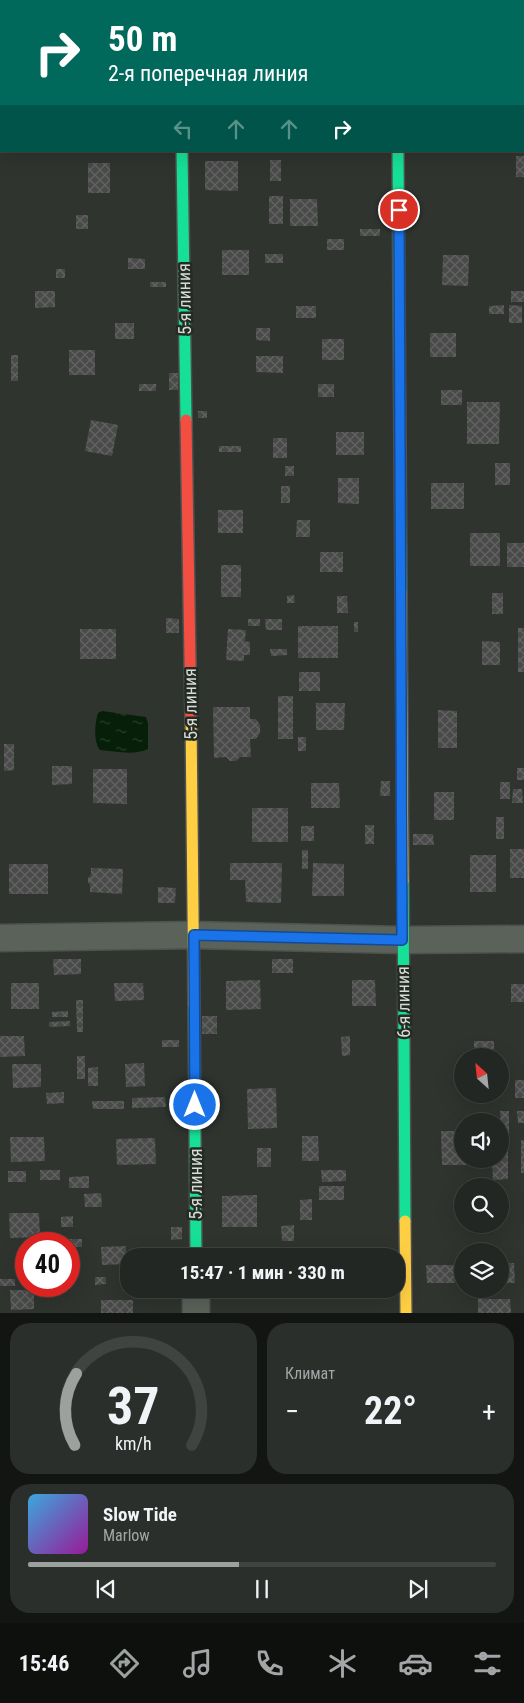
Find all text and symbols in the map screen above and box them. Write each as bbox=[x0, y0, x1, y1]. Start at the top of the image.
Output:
text: 50 m bbox=[108, 19, 177, 60]
icon: right bbox=[25, 20, 90, 85]
text: 2-я поперечная линия bbox=[108, 61, 308, 86]
icon: left bbox=[169, 115, 197, 143]
icon: ahead bbox=[222, 115, 250, 143]
icon: ahead bbox=[275, 115, 303, 143]
icon: right bbox=[328, 115, 356, 143]
pin bbox=[378, 189, 420, 231]
icon: arrive bbox=[385, 196, 413, 224]
street label: 5-я линия bbox=[173, 263, 195, 335]
street label: 5-я линия bbox=[179, 668, 201, 740]
street label: 6-я линия bbox=[392, 966, 414, 1038]
north arrow bbox=[454, 1048, 509, 1102]
map controls bbox=[454, 1048, 509, 1298]
position arrow bbox=[168, 1078, 220, 1130]
button: sound bbox=[454, 1113, 509, 1168]
street label: 5-я линия bbox=[185, 1148, 206, 1220]
button: search bbox=[454, 1178, 509, 1233]
speed limit sign: 40 bbox=[15, 1232, 80, 1297]
button: layers bbox=[454, 1243, 509, 1298]
text: 15:47 · 1 мин · 330 m bbox=[180, 1261, 345, 1284]
text: Климат bbox=[285, 1364, 335, 1383]
text: 37 bbox=[107, 1376, 160, 1437]
text: 22° bbox=[364, 1389, 417, 1433]
text: − bbox=[285, 1395, 299, 1428]
text: + bbox=[482, 1395, 496, 1428]
text: km/h bbox=[115, 1433, 152, 1454]
text: Slow Tide bbox=[103, 1503, 177, 1526]
text: Marlow bbox=[103, 1526, 150, 1545]
icon: previous bbox=[92, 1575, 120, 1603]
icon: pause bbox=[248, 1575, 276, 1603]
icon: next bbox=[404, 1575, 432, 1603]
icon: directions bbox=[107, 1646, 142, 1681]
icon: music bbox=[180, 1646, 215, 1681]
icon: phone bbox=[252, 1646, 287, 1681]
icon: climate bbox=[325, 1646, 360, 1681]
icon: car bbox=[398, 1646, 433, 1681]
icon: filters bbox=[470, 1646, 505, 1681]
text: 15:46 bbox=[19, 1651, 69, 1676]

